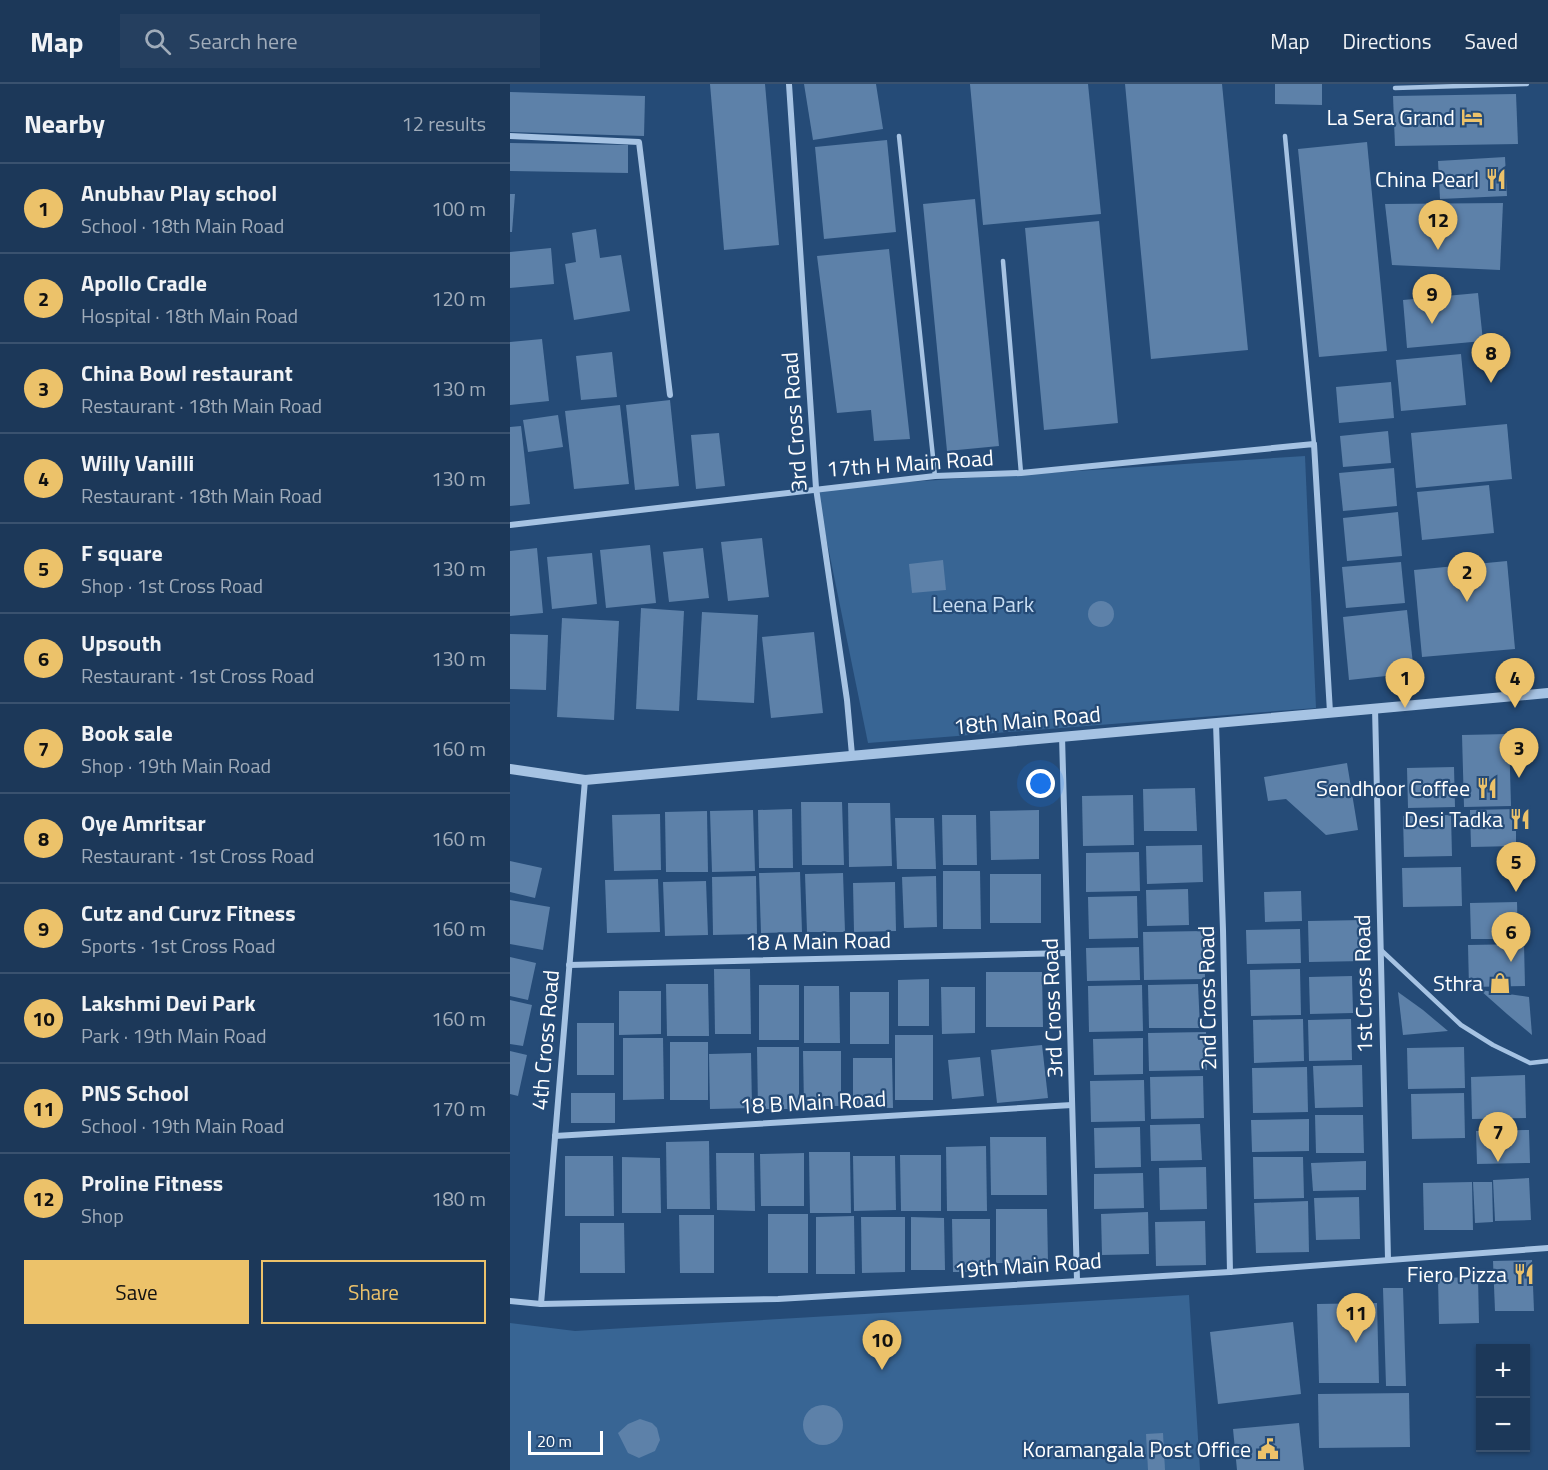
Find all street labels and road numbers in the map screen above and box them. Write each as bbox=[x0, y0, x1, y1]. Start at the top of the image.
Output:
street label: 3rd Cross Road bbox=[772, 351, 816, 493]
street label: 17th H Main Road bbox=[825, 440, 995, 486]
street label: 18th Main Road bbox=[952, 697, 1102, 743]
street label: 1st Cross Road bbox=[1345, 914, 1381, 1054]
street label: 18 A Main Road bbox=[745, 923, 891, 959]
street label: 2nd Cross Road bbox=[1189, 925, 1225, 1071]
street label: 3rd Cross Road bbox=[1033, 937, 1071, 1079]
street label: 4th Cross Road bbox=[522, 969, 568, 1111]
street label: 18 B Main Road bbox=[739, 1081, 887, 1123]
street label: 19th Main Road bbox=[953, 1243, 1103, 1287]

